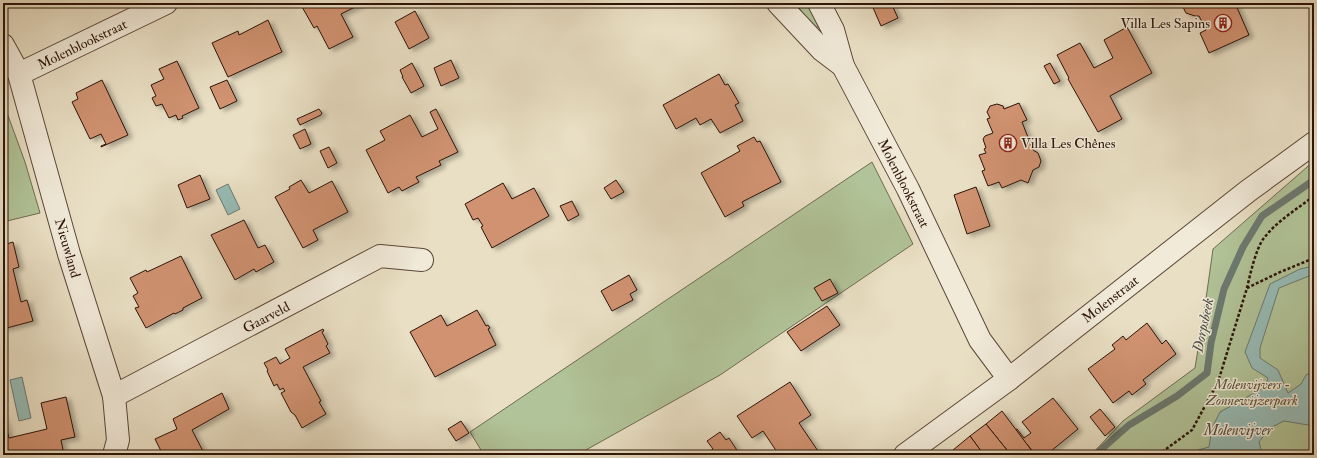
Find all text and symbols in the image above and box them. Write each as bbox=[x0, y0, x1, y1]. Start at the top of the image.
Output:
building icon: Villa Les Sapins bbox=[1213, 13, 1233, 33]
street label: Molenblookstraat bbox=[35, 15, 130, 73]
place label: Villa Les Sapins bbox=[1121, 15, 1210, 33]
building icon: Villa Les Chênes bbox=[998, 133, 1018, 153]
place label: Villa Les Chênes bbox=[1021, 135, 1116, 152]
street label: Molenblookstraat bbox=[874, 136, 933, 231]
street label: Nieuwland bbox=[51, 216, 84, 280]
street label: Molenstraat bbox=[1079, 272, 1142, 327]
water label: Dorpsbeek bbox=[1188, 296, 1218, 355]
street label: Gaarveld bbox=[240, 298, 293, 337]
park label: Molenvijvers - Zonnewijzerpark bbox=[1205, 376, 1298, 409]
water label: Molenvijver bbox=[1203, 421, 1274, 440]

